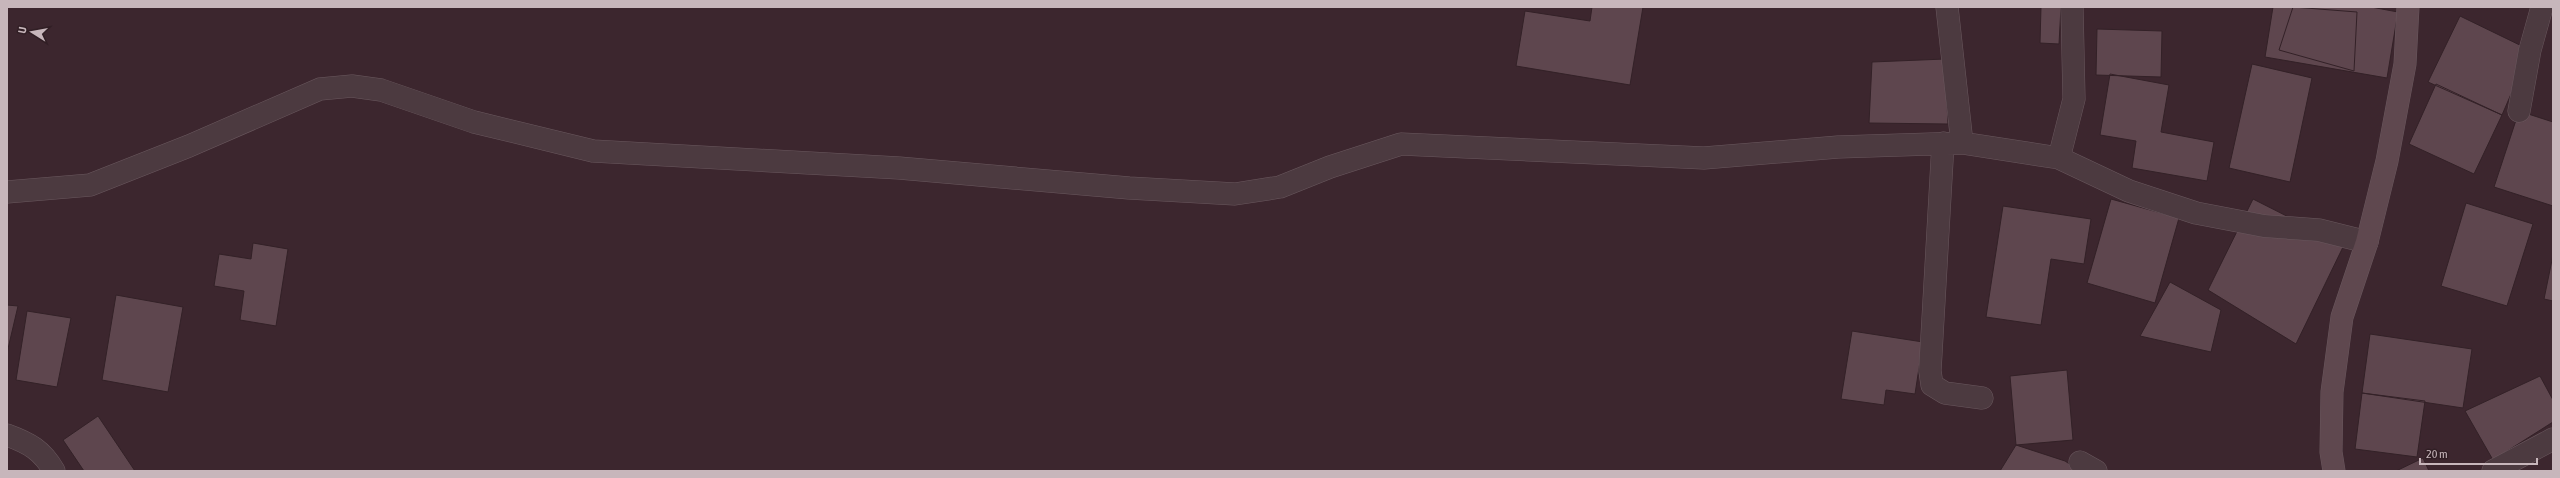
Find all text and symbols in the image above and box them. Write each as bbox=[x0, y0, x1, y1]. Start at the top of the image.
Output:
north arrow bbox=[12, 12, 52, 52]
text: U bbox=[16, 26, 29, 34]
scale bar bbox=[2420, 440, 2537, 466]
text: 20 m bbox=[2426, 447, 2448, 461]

